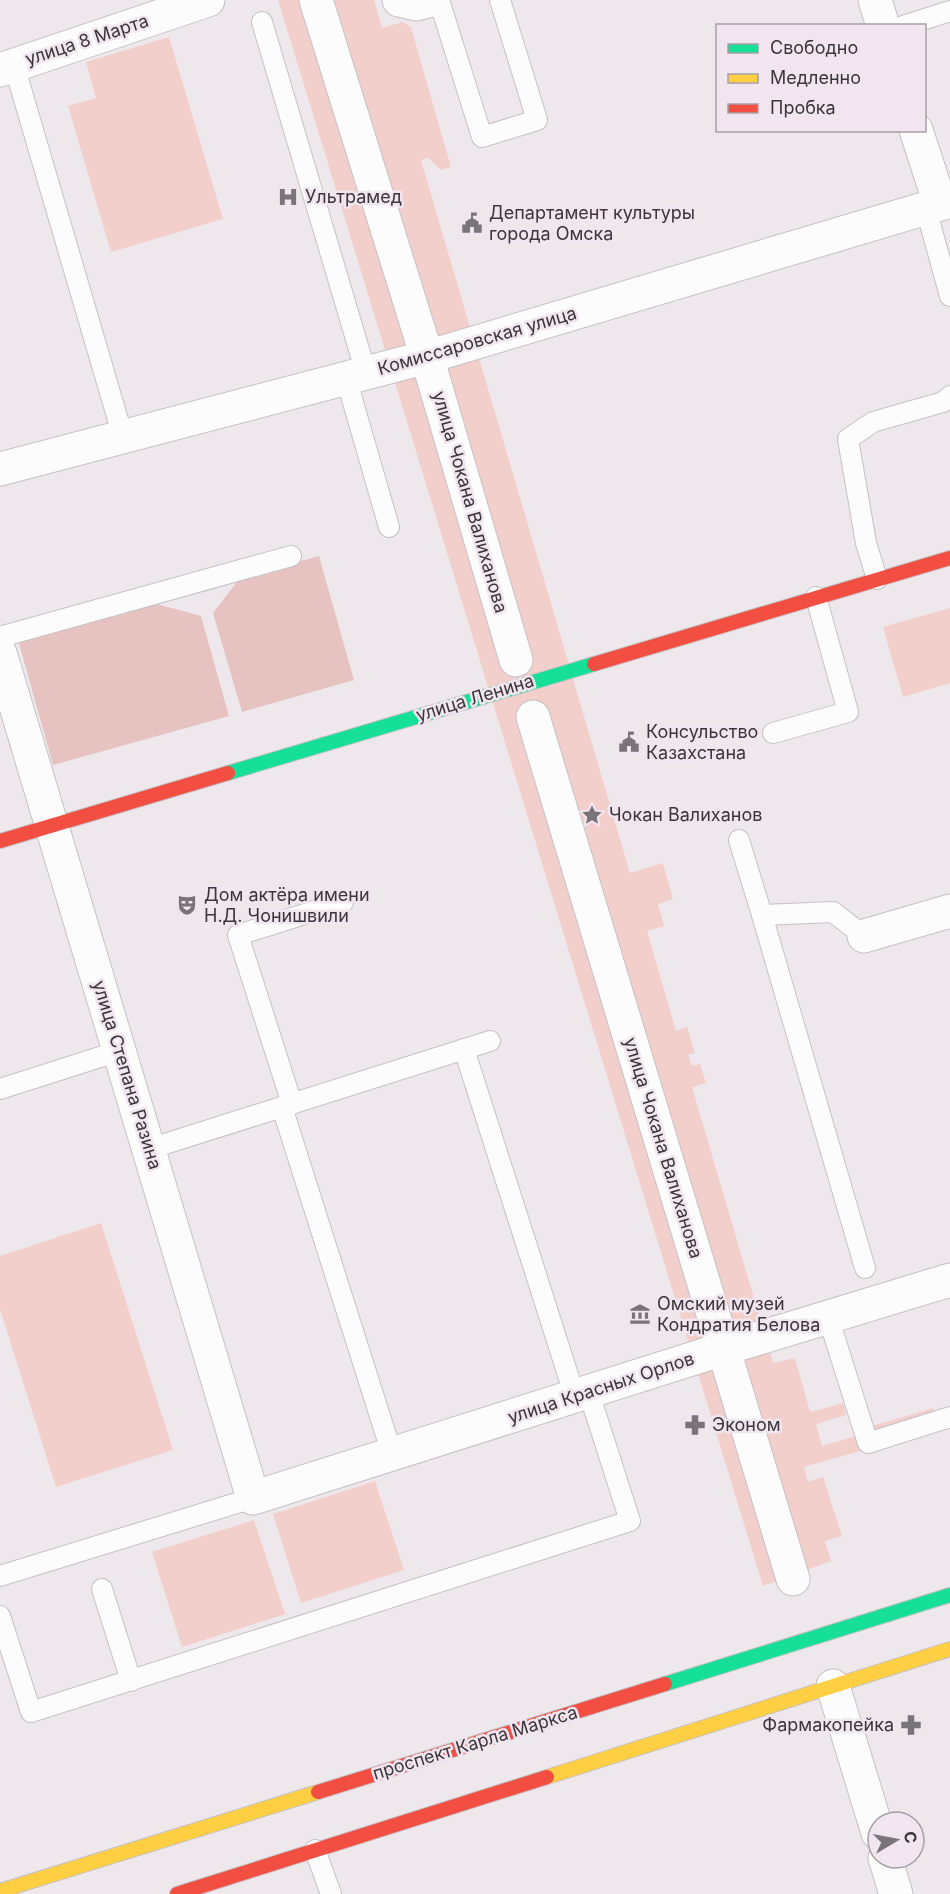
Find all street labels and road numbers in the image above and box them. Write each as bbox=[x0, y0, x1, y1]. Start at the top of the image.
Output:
street label: улица 8 Марта bbox=[23, 10, 151, 69]
street label: Комиссаровская улица bbox=[375, 302, 579, 379]
street label: улица Чокана Валиханова bbox=[429, 389, 512, 615]
street label: улица Ленина bbox=[413, 670, 536, 725]
street label: улица Степана Разина bbox=[89, 978, 166, 1172]
street label: улица Чокана Валиханова bbox=[620, 1035, 707, 1261]
street label: улица Красных Орлов bbox=[505, 1347, 697, 1428]
street label: проспект Карла Маркса bbox=[370, 1701, 580, 1784]

